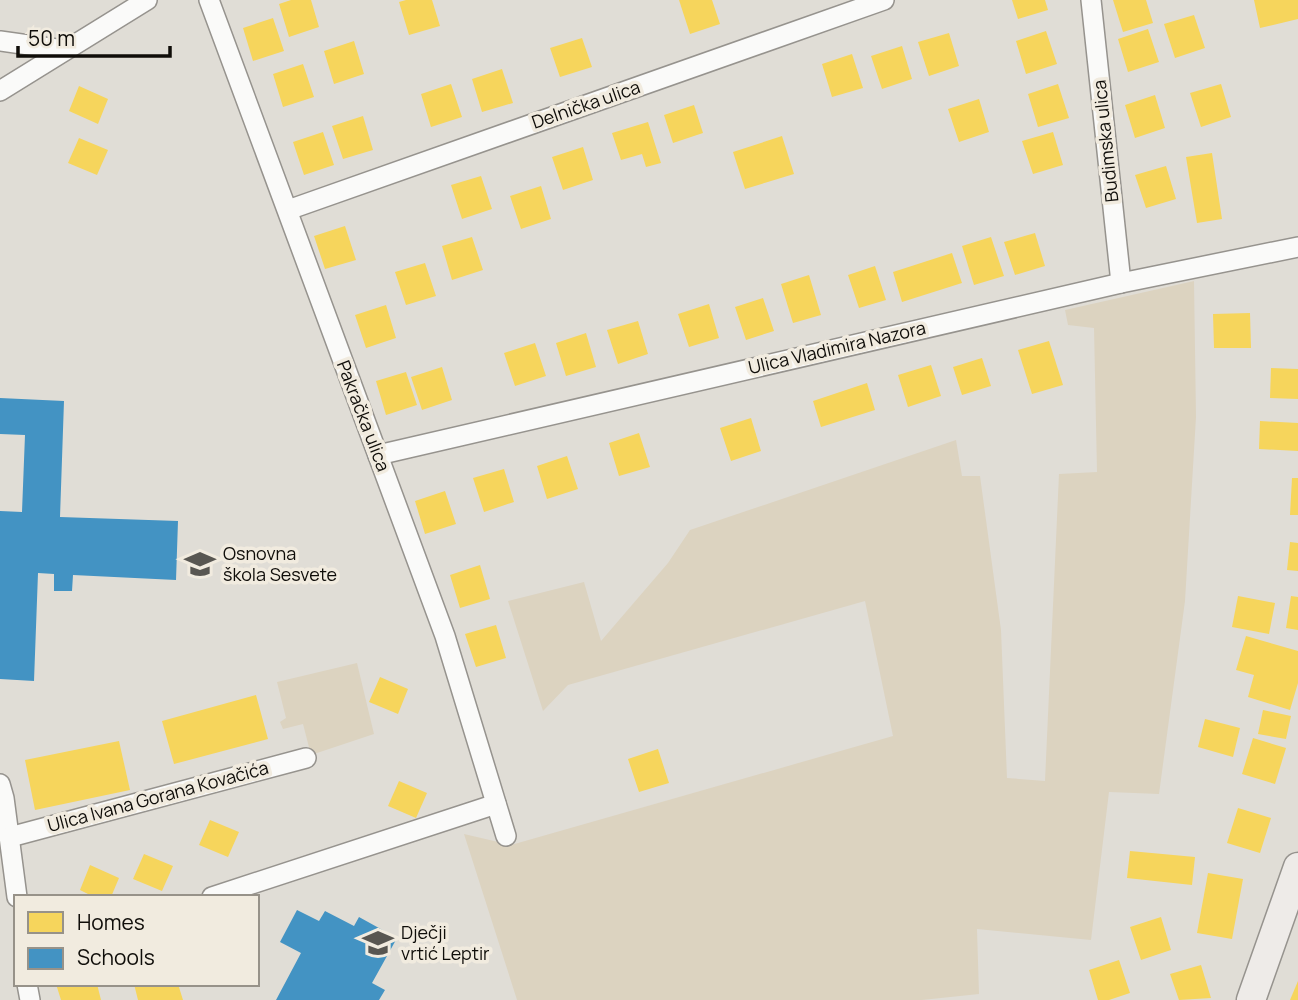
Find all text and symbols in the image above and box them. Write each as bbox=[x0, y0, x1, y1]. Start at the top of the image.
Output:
scale bar bbox=[18, 14, 170, 58]
text: 50 m bbox=[28, 24, 75, 52]
street label: Delnička ulica bbox=[528, 74, 643, 134]
street label: Budimska ulica bbox=[1087, 79, 1123, 203]
street label: Ulica Vladimira Nazora bbox=[746, 315, 928, 379]
street label: Pakračka ulica bbox=[332, 357, 396, 475]
place label: Osnovna škola Sesvete bbox=[223, 541, 337, 586]
school or university icon: Osnovna škola Sesvete bbox=[183, 547, 217, 581]
street label: Ulica Ivana Gorana Kovačića bbox=[44, 755, 271, 837]
legend bbox=[14, 895, 259, 986]
text: Homes bbox=[77, 908, 145, 936]
place label: Dječji vrtić Leptir bbox=[401, 920, 490, 965]
school or university icon: Dječji vrtić Leptir bbox=[361, 926, 395, 960]
text: Schools bbox=[77, 943, 155, 971]

